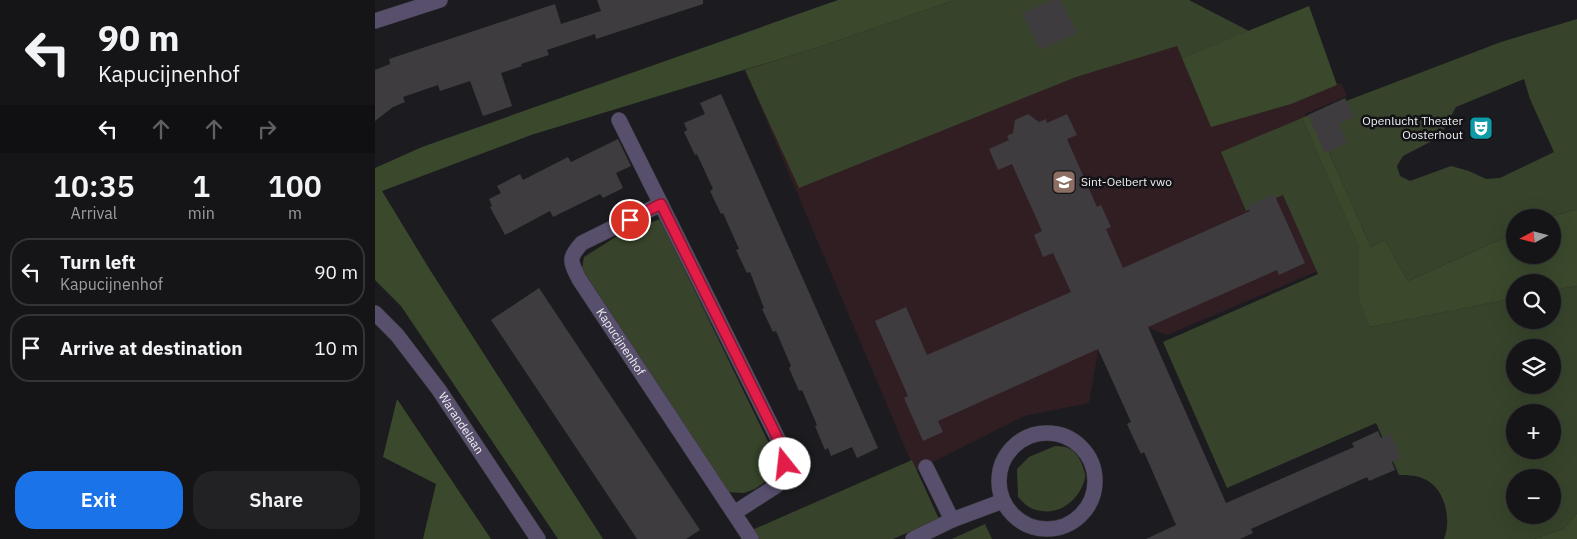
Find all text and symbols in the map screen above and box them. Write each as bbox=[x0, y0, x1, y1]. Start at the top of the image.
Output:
text: 90 m bbox=[98, 15, 180, 61]
icon: left bbox=[15, 20, 80, 85]
text: Kapucijnenhof bbox=[98, 59, 240, 88]
place label: Openlucht Theater Oosterhout bbox=[1362, 113, 1464, 142]
icon: left bbox=[94, 115, 122, 143]
icon: ahead bbox=[147, 115, 175, 143]
icon: ahead bbox=[200, 115, 228, 143]
icon: right bbox=[253, 115, 281, 143]
theatre icon: Openlucht Theater Oosterhout bbox=[1468, 115, 1494, 141]
text: 10:35 bbox=[53, 166, 135, 205]
text: 1 bbox=[192, 166, 210, 205]
text: 100 bbox=[268, 166, 322, 205]
school or university icon: Sint-Oelbert vwo bbox=[1051, 169, 1077, 195]
place label: Sint-Oelbert vwo bbox=[1081, 174, 1172, 189]
pin bbox=[609, 199, 651, 241]
text: Arrival bbox=[71, 203, 117, 223]
text: min bbox=[188, 203, 215, 223]
text: m bbox=[288, 203, 302, 223]
icon: arrive bbox=[616, 206, 644, 234]
north arrow bbox=[1506, 209, 1561, 264]
map controls bbox=[1506, 209, 1561, 524]
text: Turn left bbox=[60, 250, 136, 274]
icon: left bbox=[17, 258, 45, 286]
text: 90 m bbox=[314, 260, 358, 284]
text: Kapucijnenhof bbox=[60, 274, 163, 294]
button: search bbox=[1506, 274, 1561, 329]
street label: Kapucijnenhof bbox=[593, 305, 649, 378]
icon: arrive bbox=[17, 334, 45, 362]
text: Arrive at destination bbox=[60, 336, 243, 360]
text: 10 m bbox=[314, 336, 358, 360]
button: layers bbox=[1506, 339, 1561, 394]
street label: Warandelaan bbox=[435, 389, 487, 457]
button: + bbox=[1506, 404, 1561, 459]
position arrow bbox=[758, 437, 810, 489]
button: − bbox=[1506, 469, 1561, 524]
button: Exit bbox=[15, 471, 183, 529]
button: Share bbox=[193, 471, 360, 529]

